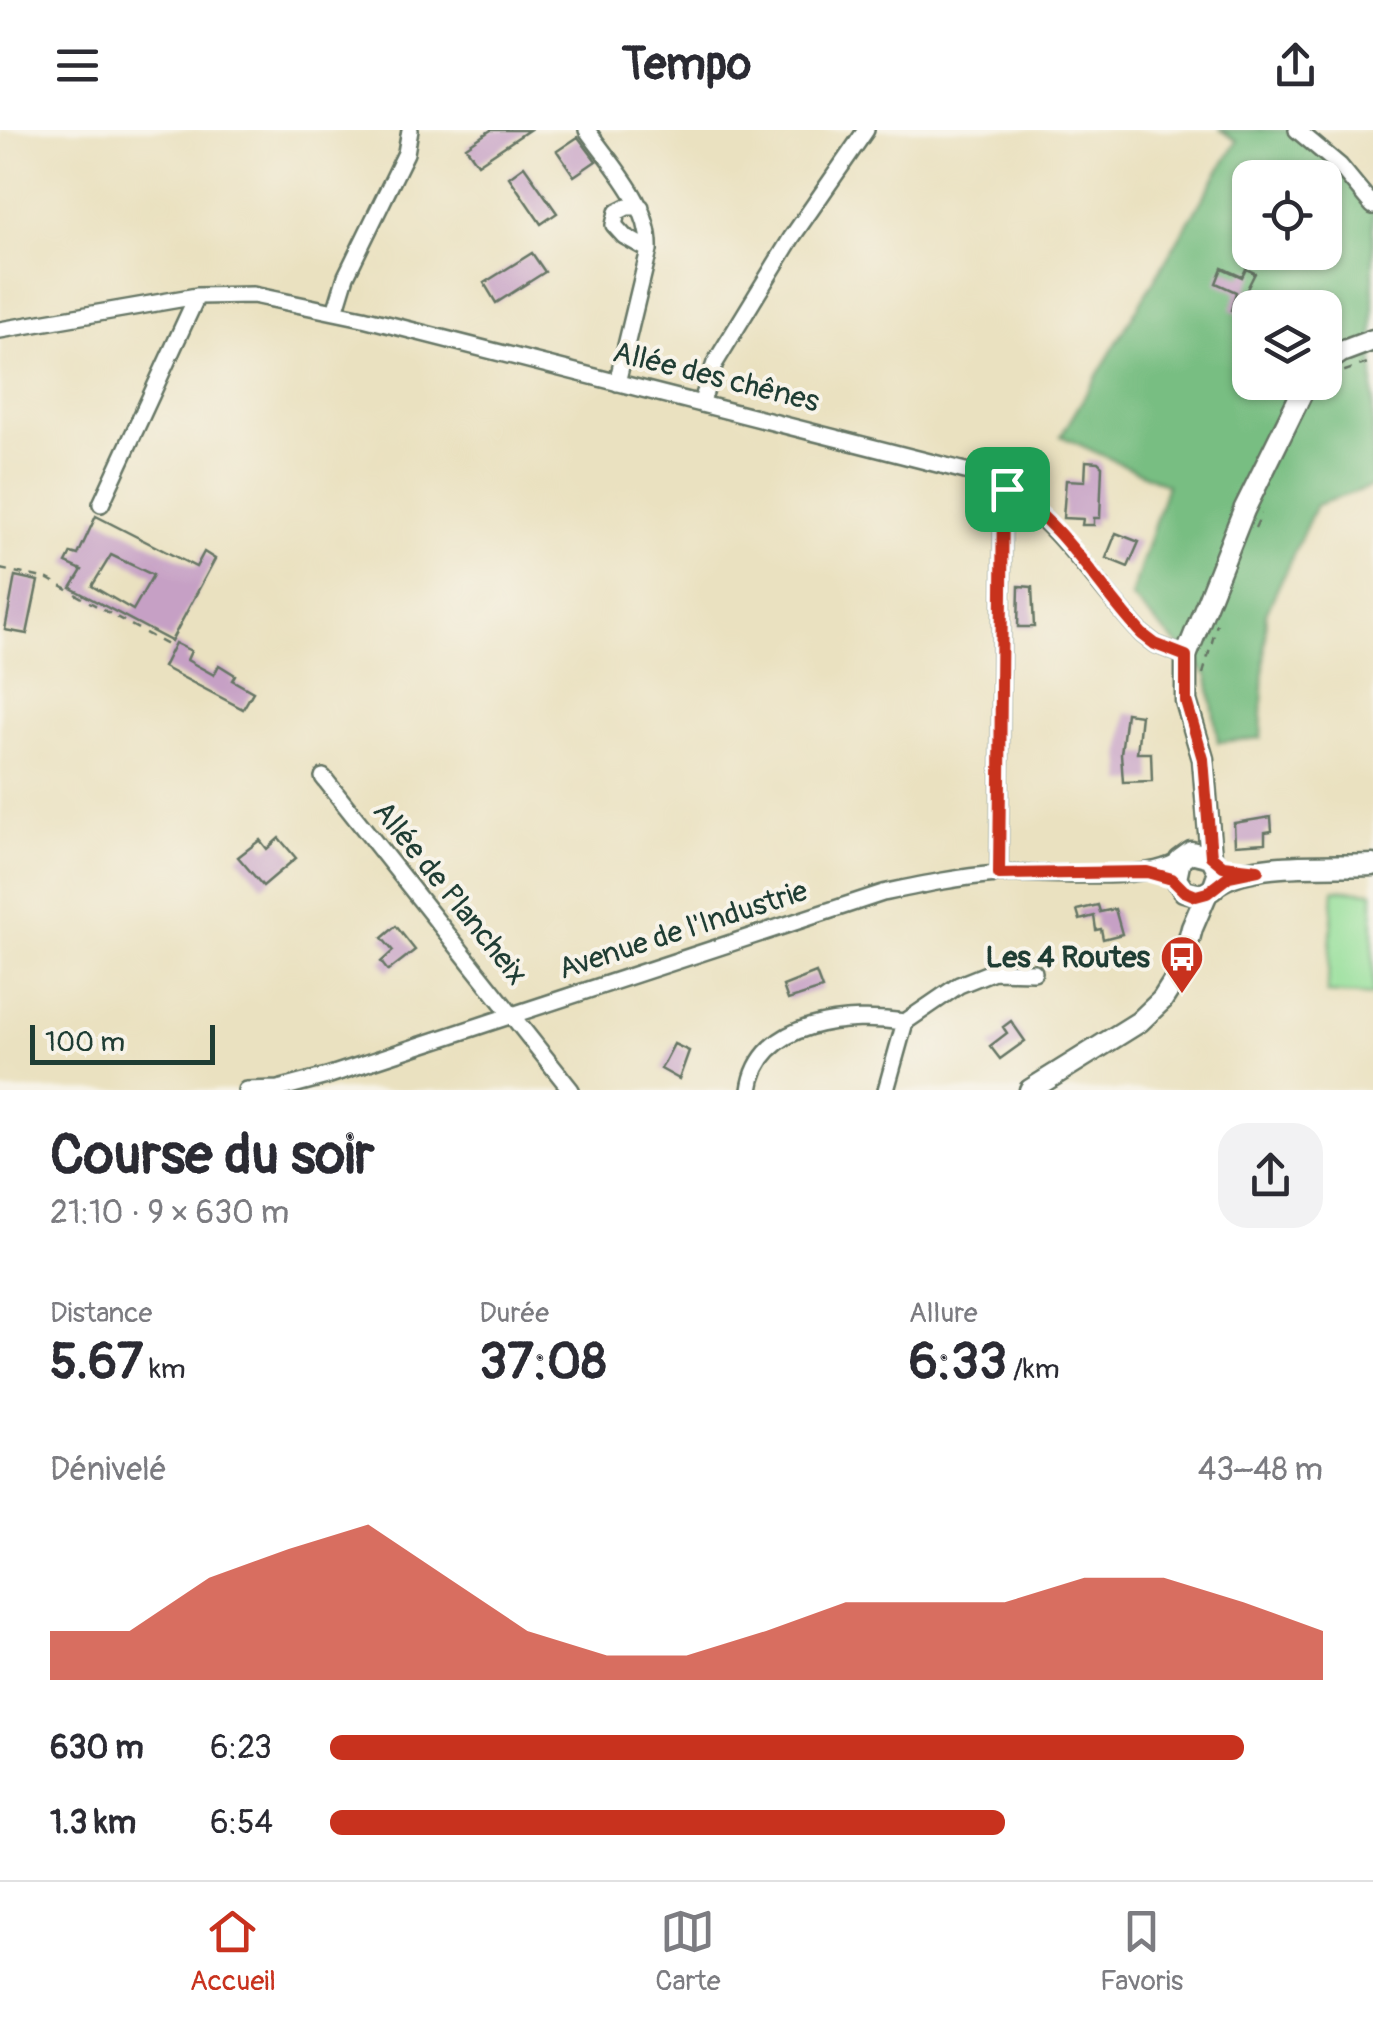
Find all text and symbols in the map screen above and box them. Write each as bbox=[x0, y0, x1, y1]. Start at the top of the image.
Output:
text: Tempo bbox=[622, 37, 751, 93]
icon: menu bbox=[50, 38, 105, 93]
icon: share bbox=[1268, 38, 1323, 93]
map controls bbox=[1232, 160, 1342, 400]
button: locate bbox=[1232, 160, 1342, 270]
button: layers bbox=[1232, 290, 1342, 400]
street label: Allée des chênes bbox=[609, 334, 823, 420]
pin bbox=[965, 447, 1050, 532]
icon: arrive bbox=[980, 462, 1035, 517]
street label: Allée de Plancheix bbox=[365, 794, 535, 992]
street label: Avenue de l'Industrie bbox=[554, 872, 812, 988]
bus stop icon: Les 4 Routes bbox=[1159, 934, 1205, 995]
place label: Les 4 Routes bbox=[986, 939, 1151, 976]
scale bar bbox=[30, 1020, 215, 1064]
text: 100 m bbox=[45, 1025, 125, 1060]
text: Course du soir bbox=[50, 1121, 375, 1190]
button: share bbox=[1218, 1123, 1323, 1228]
text: 21:10 · 9 × 630 m bbox=[50, 1193, 289, 1233]
text: Distance bbox=[50, 1296, 152, 1331]
text: Durée bbox=[479, 1296, 549, 1331]
text: Allure bbox=[909, 1296, 977, 1331]
text: 5.67 bbox=[50, 1331, 143, 1394]
text: 37:08 bbox=[479, 1331, 606, 1394]
text: 6:33 bbox=[909, 1331, 1007, 1394]
text: km bbox=[143, 1352, 186, 1387]
text: /km bbox=[1007, 1352, 1060, 1387]
text: Dénivelé bbox=[50, 1450, 167, 1490]
text: 43–48 m bbox=[1198, 1450, 1323, 1490]
text: 630 m bbox=[50, 1728, 144, 1768]
text: 6:23 bbox=[210, 1728, 272, 1768]
text: 1.3 km bbox=[50, 1803, 136, 1843]
text: 6:54 bbox=[210, 1803, 273, 1843]
tab: Accueil bbox=[190, 1904, 276, 1999]
tab: Carte bbox=[655, 1904, 721, 1999]
tab: Favoris bbox=[1100, 1904, 1183, 1999]

